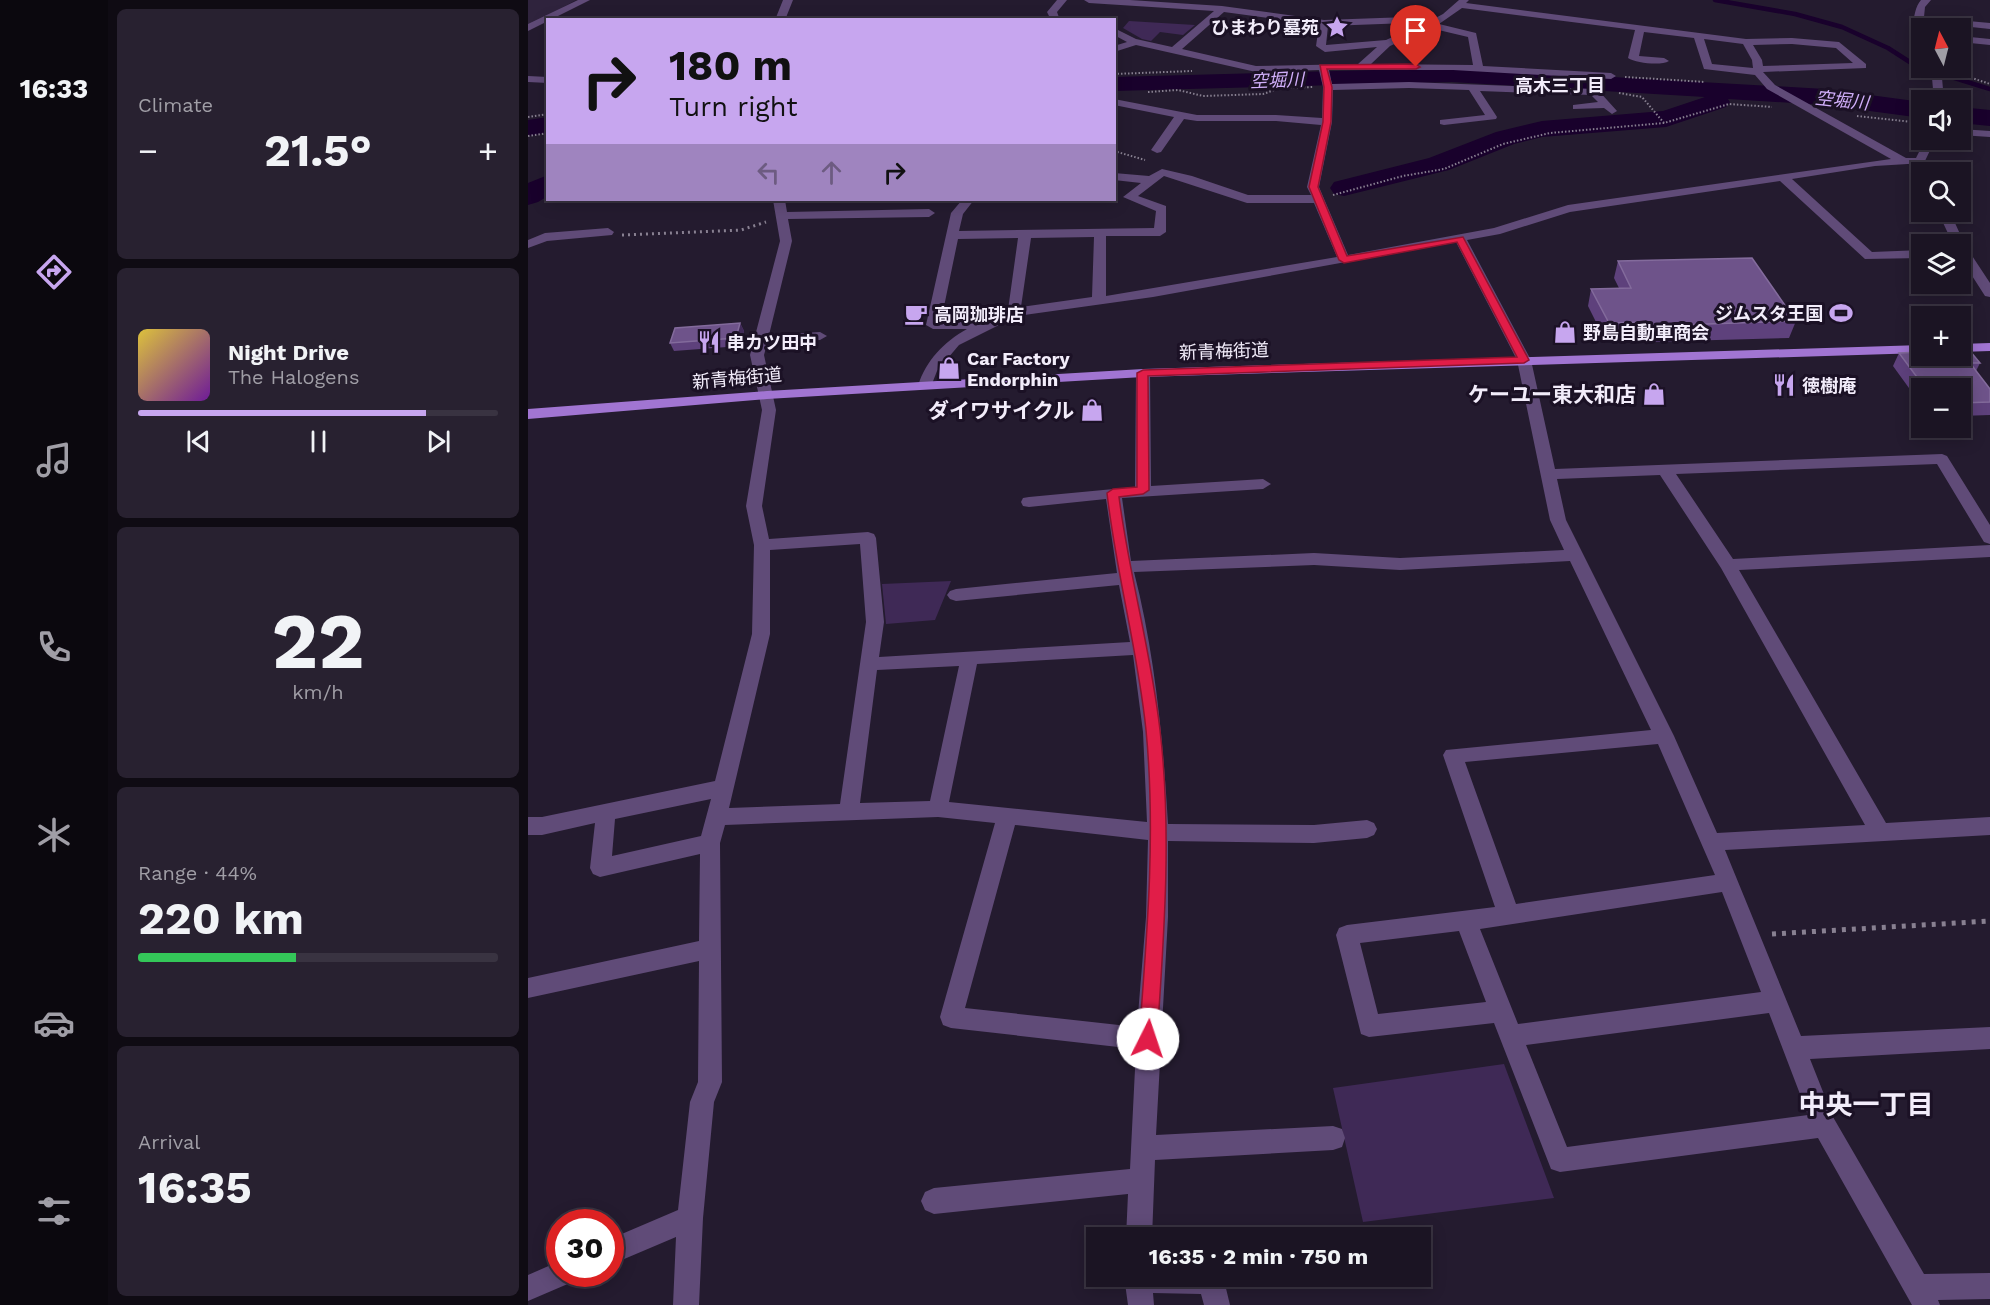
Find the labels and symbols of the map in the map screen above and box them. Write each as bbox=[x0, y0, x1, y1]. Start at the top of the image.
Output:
pin bbox=[1390, 5, 1441, 67]
place icon: ひまわり墓苑 bbox=[1324, 14, 1350, 40]
place label: ひまわり墓苑 bbox=[1211, 17, 1319, 38]
north arrow bbox=[1911, 18, 1971, 78]
water label: 空堀川 bbox=[1250, 68, 1306, 91]
district label: 高木三丁目 bbox=[1515, 75, 1605, 96]
water label: 空堀川 bbox=[1814, 87, 1872, 113]
sports icon: ジムスタ王国 bbox=[1828, 300, 1854, 326]
cafe icon: 高岡珈琲店 bbox=[903, 301, 929, 327]
place label: ジムスタ王国 bbox=[1715, 303, 1823, 324]
place label: 高岡珈琲店 bbox=[934, 304, 1024, 325]
shop icon: 野島自動車商会 bbox=[1552, 319, 1578, 345]
place label: 野島自動車商会 bbox=[1583, 322, 1709, 343]
restaurant icon: 串カツ田中 bbox=[696, 329, 722, 355]
place label: 串カツ田中 bbox=[727, 332, 817, 353]
street label: 新青梅街道 bbox=[1179, 339, 1269, 363]
place label: Car Factory Endorphin bbox=[967, 348, 1070, 390]
shop icon: Car Factory Endorphin bbox=[936, 355, 962, 381]
street label: 新青梅街道 bbox=[691, 364, 783, 392]
restaurant icon: 徳樹庵 bbox=[1771, 372, 1797, 398]
place label: 徳樹庵 bbox=[1802, 375, 1856, 396]
shop icon: ケーユー東大和店 bbox=[1641, 381, 1667, 407]
place label: ケーユー東大和店 bbox=[1468, 382, 1636, 407]
shop icon: ダイワサイクル bbox=[1079, 397, 1105, 423]
place label: ダイワサイクル bbox=[928, 398, 1074, 423]
position arrow bbox=[1116, 1007, 1180, 1071]
district label: 中央一丁目 bbox=[1799, 1089, 1934, 1121]
speed limit sign: 30 bbox=[546, 1209, 624, 1287]

